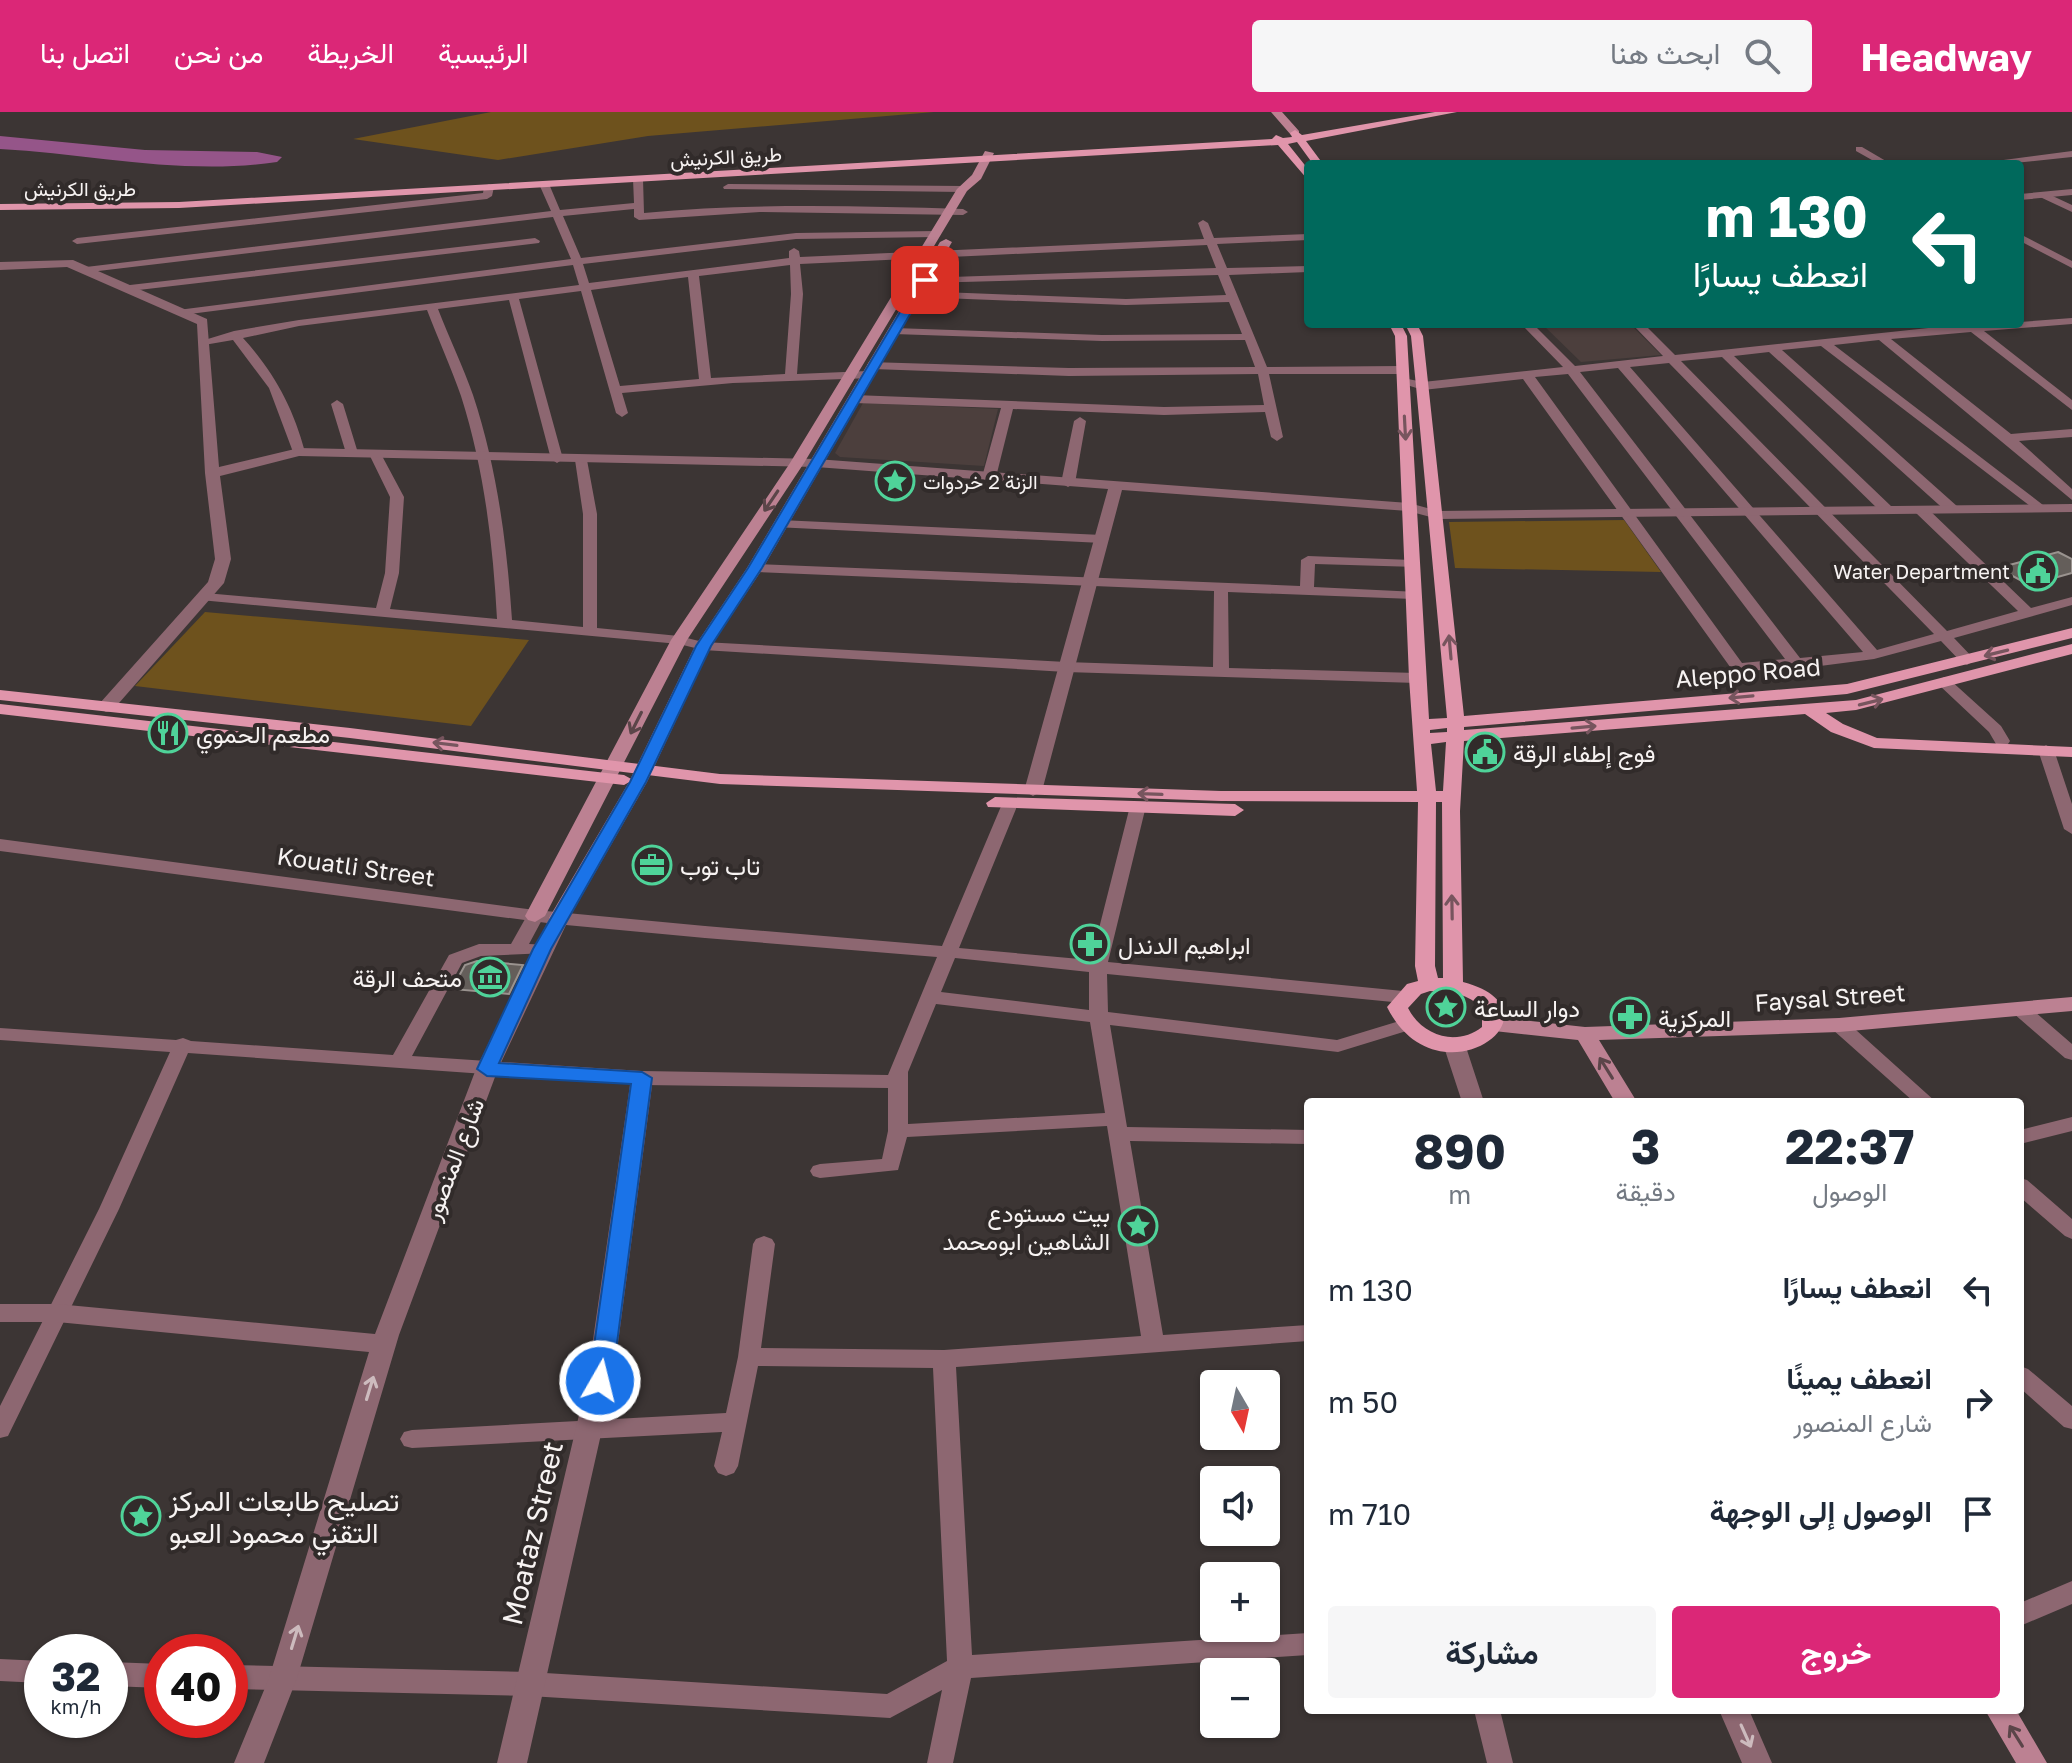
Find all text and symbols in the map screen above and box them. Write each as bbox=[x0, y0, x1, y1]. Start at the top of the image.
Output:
search box bbox=[1252, 20, 1812, 92]
icon: search bbox=[1740, 34, 1784, 78]
text: Headway bbox=[1860, 34, 2032, 79]
text: ابحث هنا bbox=[1610, 35, 1720, 71]
text: اتصل بنا bbox=[40, 36, 130, 69]
text: من نحن bbox=[174, 36, 263, 69]
text: الخريطة bbox=[307, 36, 394, 69]
text: الرئيسية bbox=[438, 36, 528, 69]
street label: طريق الكرنيش bbox=[669, 141, 783, 173]
street label: طريق الكرنيش bbox=[24, 176, 136, 202]
text: 130 m bbox=[1706, 182, 1868, 249]
icon: left bbox=[1896, 192, 2000, 296]
pin bbox=[891, 246, 959, 314]
text: انعطف يسارًا bbox=[1693, 252, 1868, 295]
icon: arrive bbox=[903, 258, 947, 302]
one-way arrow bbox=[1398, 414, 1413, 441]
place icon: الزنة 2 خردوات bbox=[874, 460, 916, 502]
place label: الزنة 2 خردوات bbox=[923, 469, 1038, 495]
one-way arrow bbox=[763, 490, 779, 512]
public building icon: Water Department bbox=[2017, 550, 2059, 592]
place label: Water Department bbox=[1833, 559, 2010, 583]
one-way arrow bbox=[1442, 634, 1457, 661]
one-way arrow bbox=[1984, 646, 2010, 661]
street label: Aleppo Road bbox=[1674, 651, 1822, 693]
one-way arrow bbox=[1728, 690, 1755, 705]
one-way arrow bbox=[1858, 693, 1884, 708]
one-way arrow bbox=[628, 711, 644, 735]
restaurant icon: مطعم الحموي bbox=[147, 712, 189, 754]
place label: مطعم الحموي bbox=[196, 719, 330, 754]
one-way arrow bbox=[1570, 719, 1597, 734]
public building icon: فوج إطفاء الرقة bbox=[1464, 731, 1506, 773]
one-way arrow bbox=[432, 737, 459, 752]
place label: فوج إطفاء الرقة bbox=[1513, 738, 1655, 770]
one-way arrow bbox=[1137, 787, 1164, 802]
street label: Kouatli Street bbox=[275, 841, 437, 891]
office icon: تاب توب bbox=[631, 844, 673, 886]
place label: تاب توب bbox=[680, 851, 760, 882]
one-way arrow bbox=[1444, 894, 1460, 921]
pharmacy icon: ابراهيم الدندل bbox=[1069, 923, 1111, 965]
place label: ابراهيم الدندل bbox=[1118, 930, 1251, 962]
museum icon: متحف الرقة bbox=[469, 956, 511, 998]
place label: متحف الرقة bbox=[352, 963, 462, 994]
street label: Faysal Street bbox=[1754, 977, 1906, 1017]
place icon: دوار الساعة bbox=[1425, 986, 1467, 1028]
place label: دوار الساعة bbox=[1474, 993, 1580, 1024]
pharmacy icon: المركزية bbox=[1609, 996, 1651, 1038]
place label: المركزية bbox=[1658, 1003, 1731, 1034]
one-way arrow bbox=[1597, 1057, 1613, 1080]
street label: شارع المنصور bbox=[416, 1094, 492, 1226]
text: 3 bbox=[1631, 1117, 1660, 1175]
text: 22:37 bbox=[1785, 1117, 1915, 1175]
text: 890 bbox=[1414, 1122, 1506, 1180]
text: دقيقة bbox=[1615, 1176, 1676, 1207]
text: الوصول bbox=[1812, 1176, 1887, 1207]
text: m bbox=[1448, 1179, 1471, 1210]
place label: بيت مستودع الشاهين ابومحمد bbox=[942, 1198, 1110, 1257]
place icon: بيت مستودع الشاهين ابومحمد bbox=[1117, 1205, 1159, 1247]
icon: left bbox=[1956, 1268, 2000, 1312]
text: انعطف يسارًا bbox=[1783, 1269, 1932, 1305]
text: 130 m bbox=[1328, 1272, 1413, 1308]
position arrow bbox=[558, 1339, 642, 1423]
text: انعطف يمينًا bbox=[1786, 1360, 1932, 1396]
north arrow bbox=[1200, 1370, 1280, 1450]
map controls bbox=[1200, 1370, 1280, 1738]
one-way arrow bbox=[363, 1376, 378, 1402]
icon: right bbox=[1956, 1380, 2000, 1424]
text: 50 m bbox=[1328, 1384, 1398, 1420]
text: شارع المنصور bbox=[1793, 1407, 1932, 1438]
street label: Moataz Street bbox=[495, 1438, 569, 1628]
button: sound bbox=[1200, 1466, 1280, 1546]
place label: تصليح طابعات المركز التقني محمود العبو bbox=[168, 1484, 399, 1556]
icon: arrive bbox=[1956, 1492, 2000, 1536]
text: الوصول إلى الوجهة bbox=[1710, 1493, 1932, 1529]
place icon: تصليح طابعات المركز التقني محمود العبو bbox=[120, 1495, 162, 1537]
text: 710 m bbox=[1328, 1496, 1411, 1532]
button: + bbox=[1200, 1562, 1280, 1642]
button: مشاركة bbox=[1328, 1606, 1656, 1698]
button: خروج bbox=[1672, 1606, 2000, 1698]
one-way arrow bbox=[288, 1625, 303, 1651]
speed limit sign: 40 bbox=[144, 1634, 248, 1738]
text: 32 bbox=[52, 1652, 100, 1700]
button: − bbox=[1200, 1658, 1280, 1738]
text: km/h bbox=[51, 1694, 101, 1718]
one-way arrow bbox=[1739, 1724, 1754, 1748]
one-way arrow bbox=[2008, 1726, 2024, 1748]

